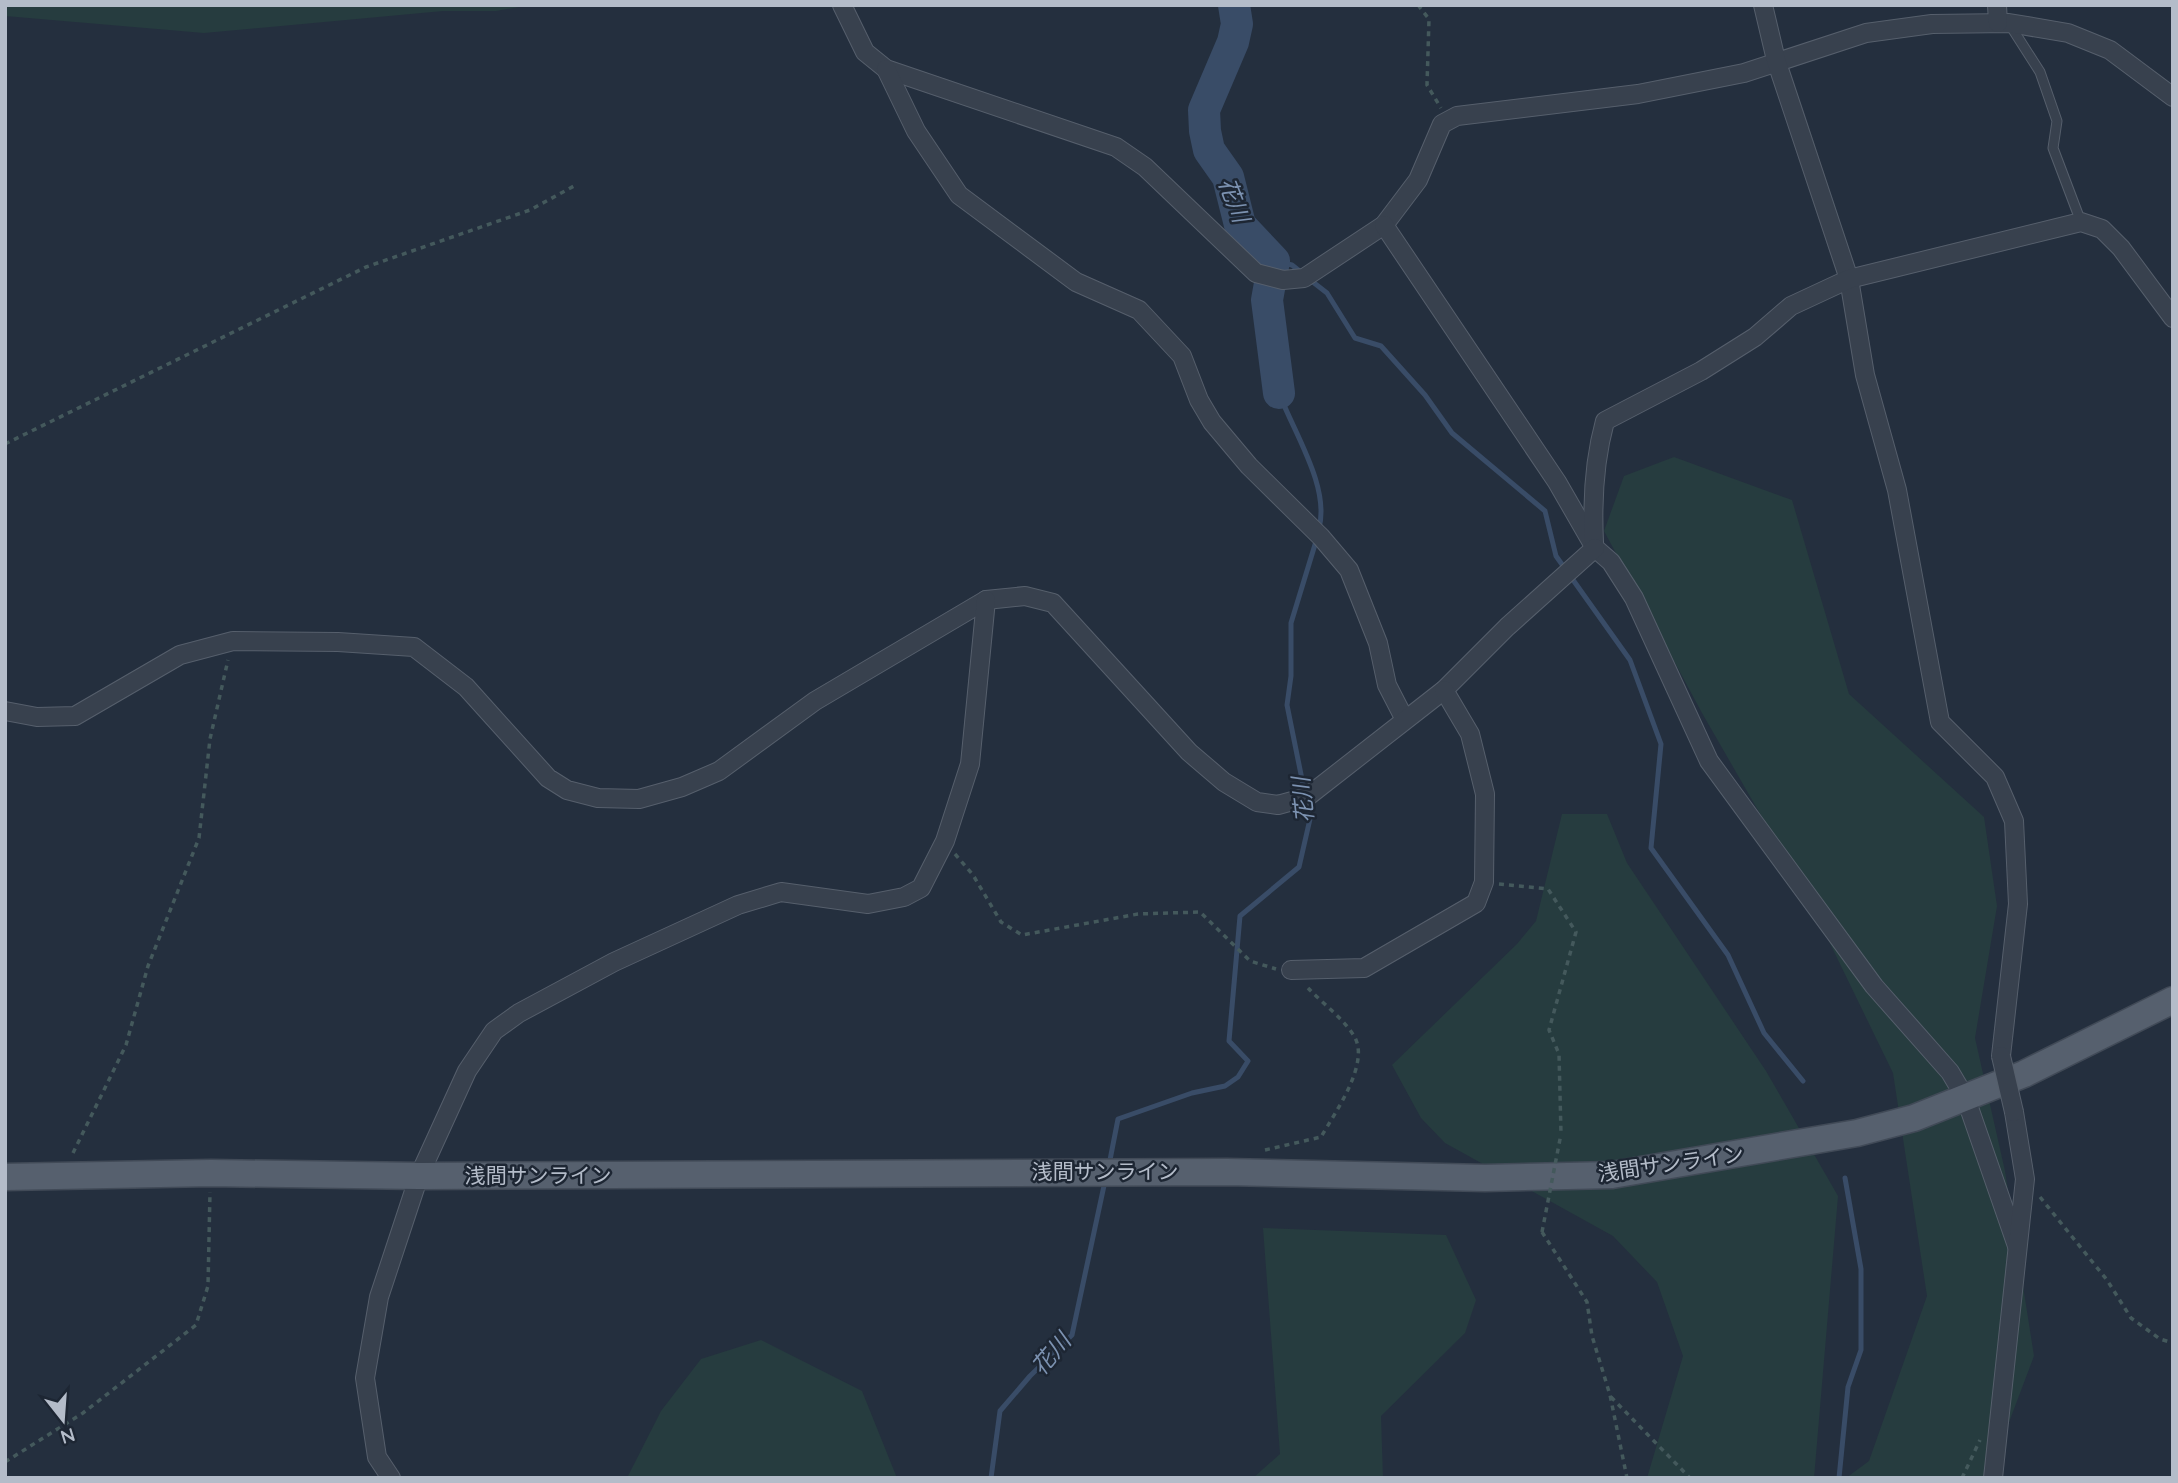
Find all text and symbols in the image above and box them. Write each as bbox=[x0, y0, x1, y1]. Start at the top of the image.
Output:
water label: 花川 bbox=[1213, 173, 1257, 229]
water label: 花川 bbox=[1285, 773, 1319, 824]
street label: 浅間サンライン bbox=[1596, 1140, 1745, 1186]
street label: 浅間サンライン bbox=[1032, 1158, 1179, 1184]
street label: 浅間サンライン bbox=[465, 1162, 612, 1188]
water label: 花川 bbox=[1025, 1324, 1078, 1381]
north arrow bbox=[28, 1385, 98, 1455]
text: N bbox=[58, 1423, 78, 1450]

